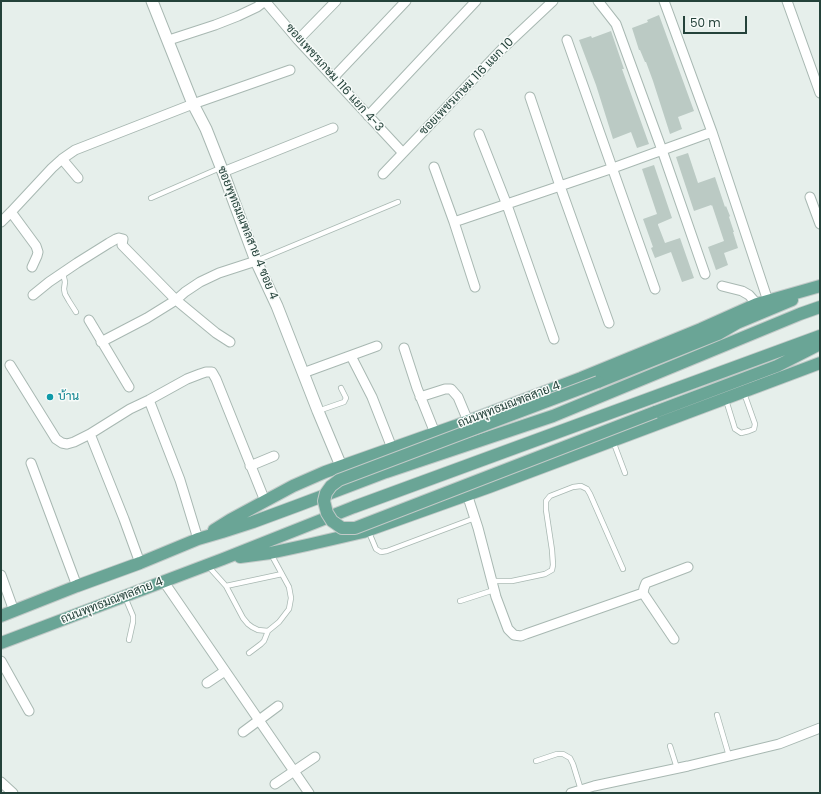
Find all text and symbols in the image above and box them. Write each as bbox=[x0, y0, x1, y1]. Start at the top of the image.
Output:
scale bar bbox=[685, 8, 749, 34]
text: 50 m bbox=[690, 14, 721, 31]
street label: ซอยเพชรเกษม 116 แยก 4-3 bbox=[282, 21, 386, 135]
street label: ซอยเพชรเกษม 116 แยก 10 bbox=[417, 35, 517, 139]
street label: ซอยพุทธมณฑลสาย 4 ซอย 4 bbox=[214, 164, 280, 302]
street label: ถนนพุทธมณฑลสาย 4 bbox=[456, 379, 562, 431]
place label: บ้าน bbox=[58, 390, 79, 404]
marker: บ้าน bbox=[45, 392, 55, 402]
street label: ถนนพุทธมณฑลสาย 4 bbox=[59, 575, 165, 627]

